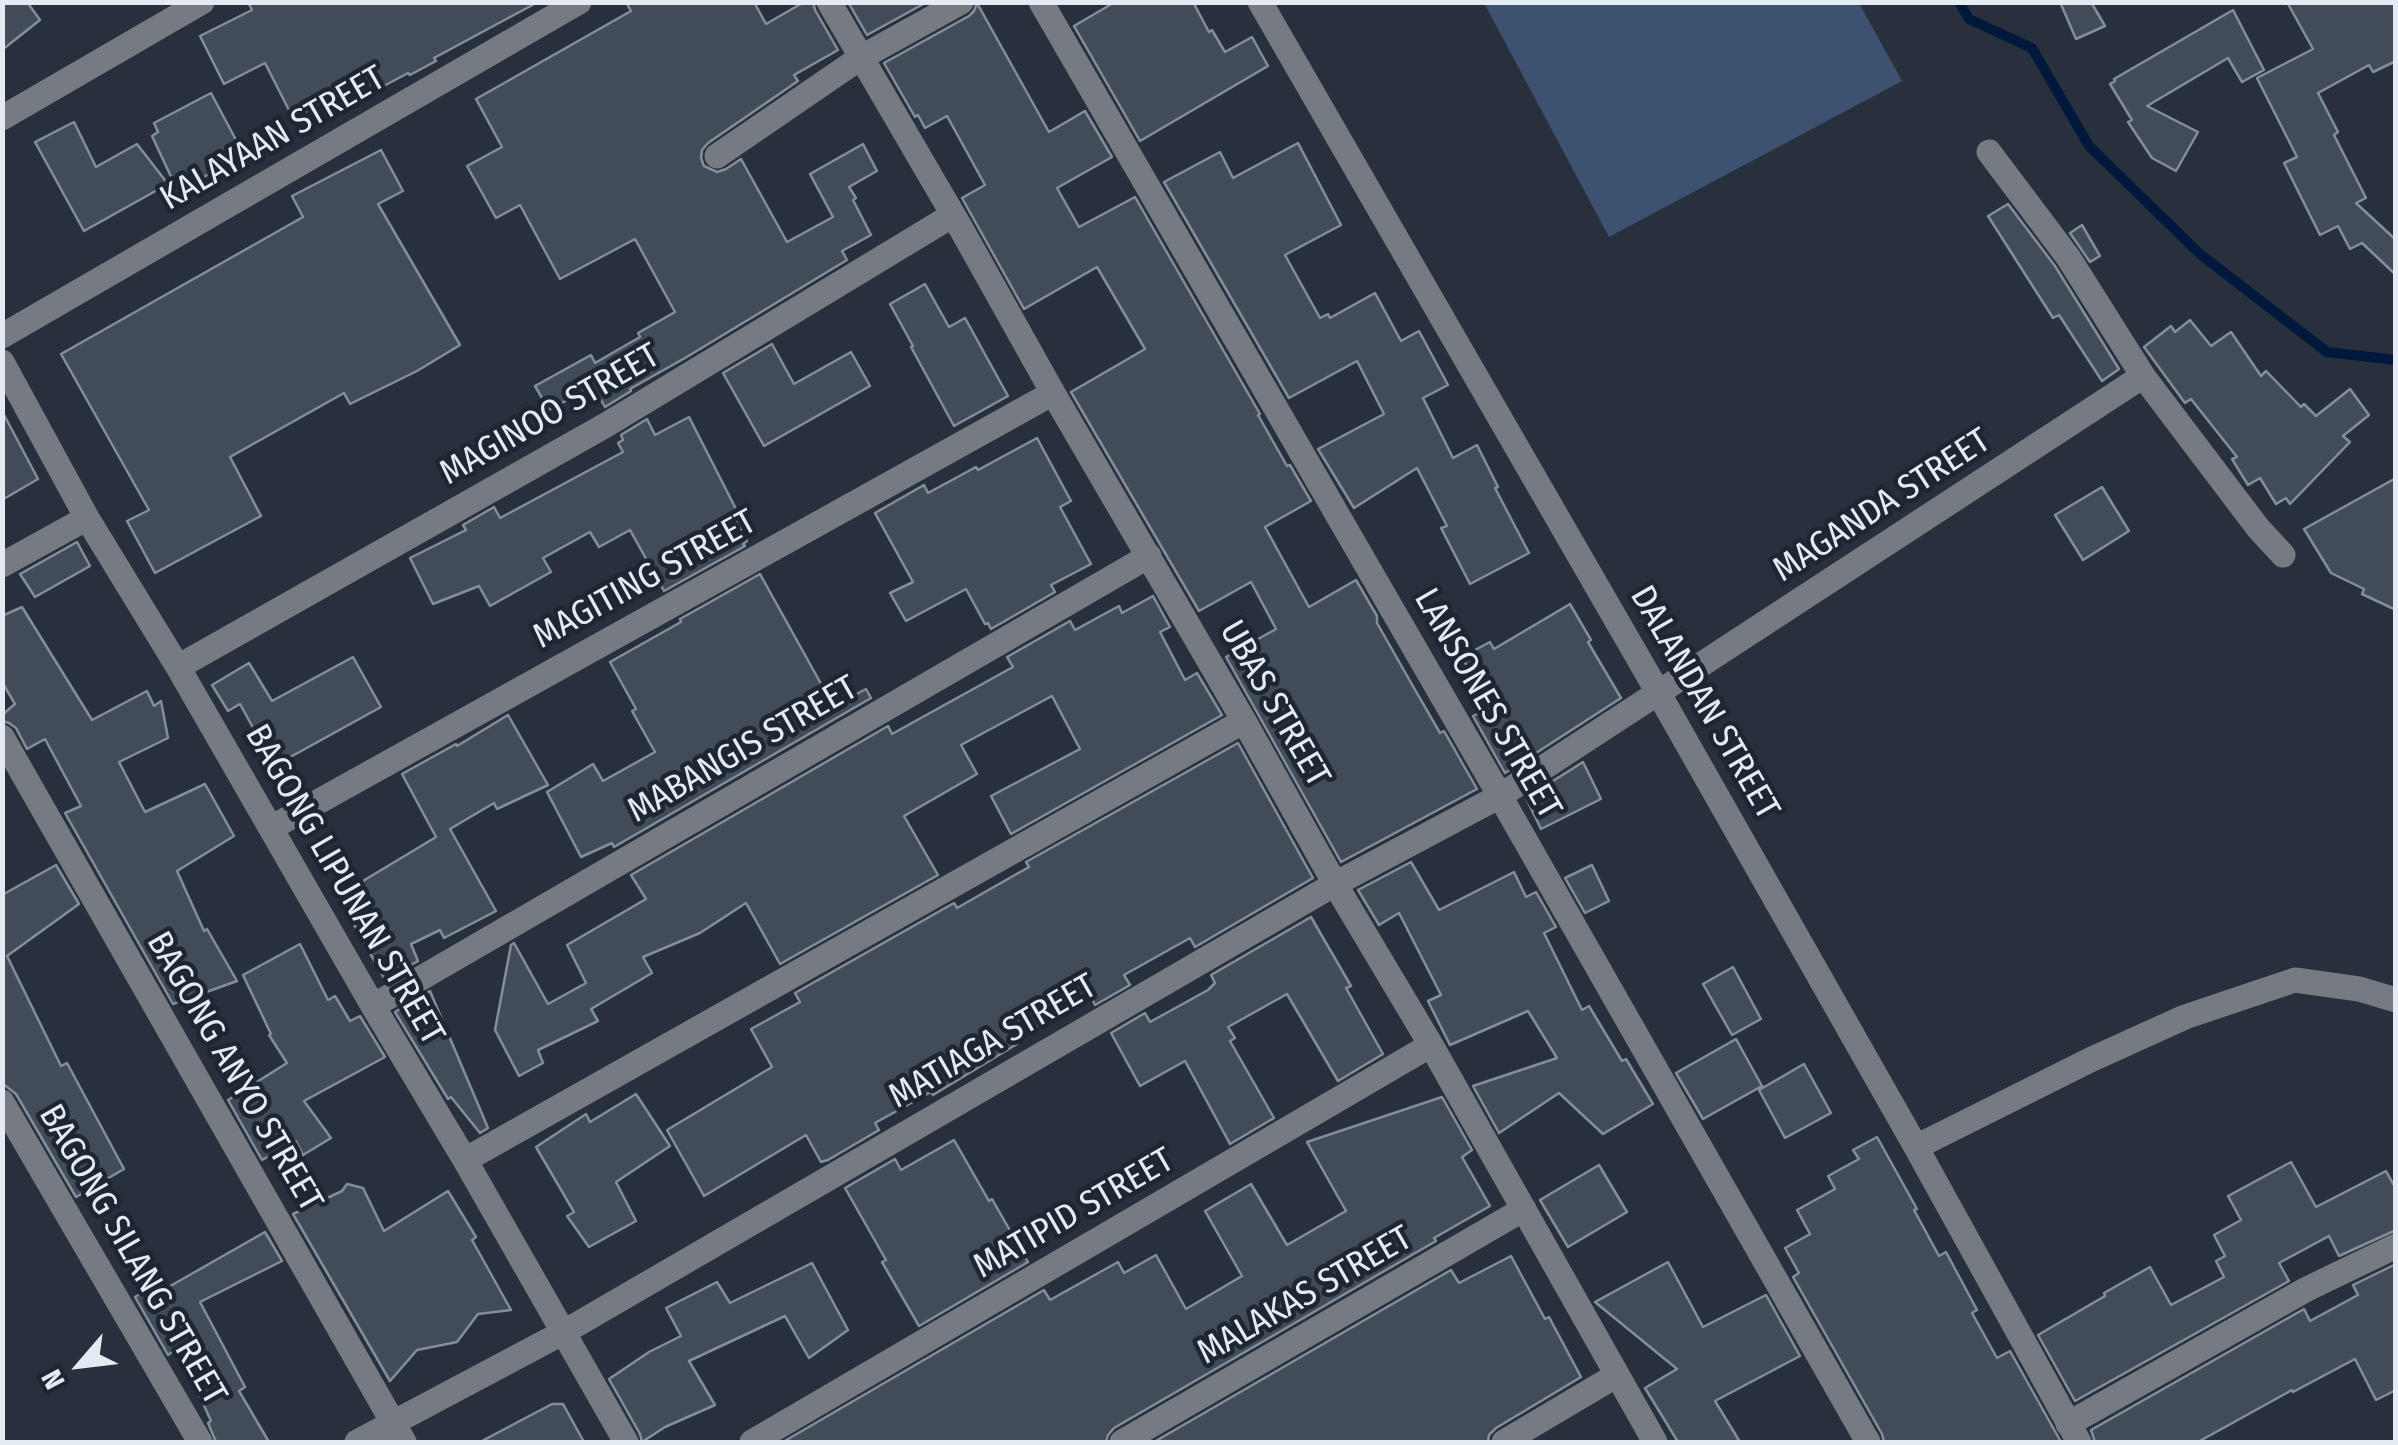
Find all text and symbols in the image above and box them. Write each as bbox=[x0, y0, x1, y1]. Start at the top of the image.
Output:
street label: KALAYAAN STREET bbox=[153, 58, 393, 220]
street label: MAGINOO STREET bbox=[433, 335, 667, 495]
street label: MAGANDA STREET bbox=[1766, 420, 1998, 592]
street label: MAGITING STREET bbox=[526, 502, 764, 658]
street label: DALANDAN STREET bbox=[1620, 579, 1788, 827]
street label: LANSONES STREET bbox=[1404, 582, 1570, 826]
street label: UBAS STREET bbox=[1210, 614, 1338, 794]
street label: MABANGIS STREET bbox=[621, 667, 865, 833]
street label: BAGONG LIPUNAN STREET bbox=[235, 718, 453, 1052]
street label: BAGONG ANYO STREET bbox=[137, 925, 331, 1219]
street label: MATIAGA STREET bbox=[882, 966, 1104, 1118]
street label: BAGONG SILANG STREET bbox=[29, 1098, 235, 1412]
street label: MATIPID STREET bbox=[967, 1140, 1181, 1288]
street label: MALAKAS STREET bbox=[1190, 1218, 1420, 1374]
north arrow bbox=[30, 1315, 130, 1415]

